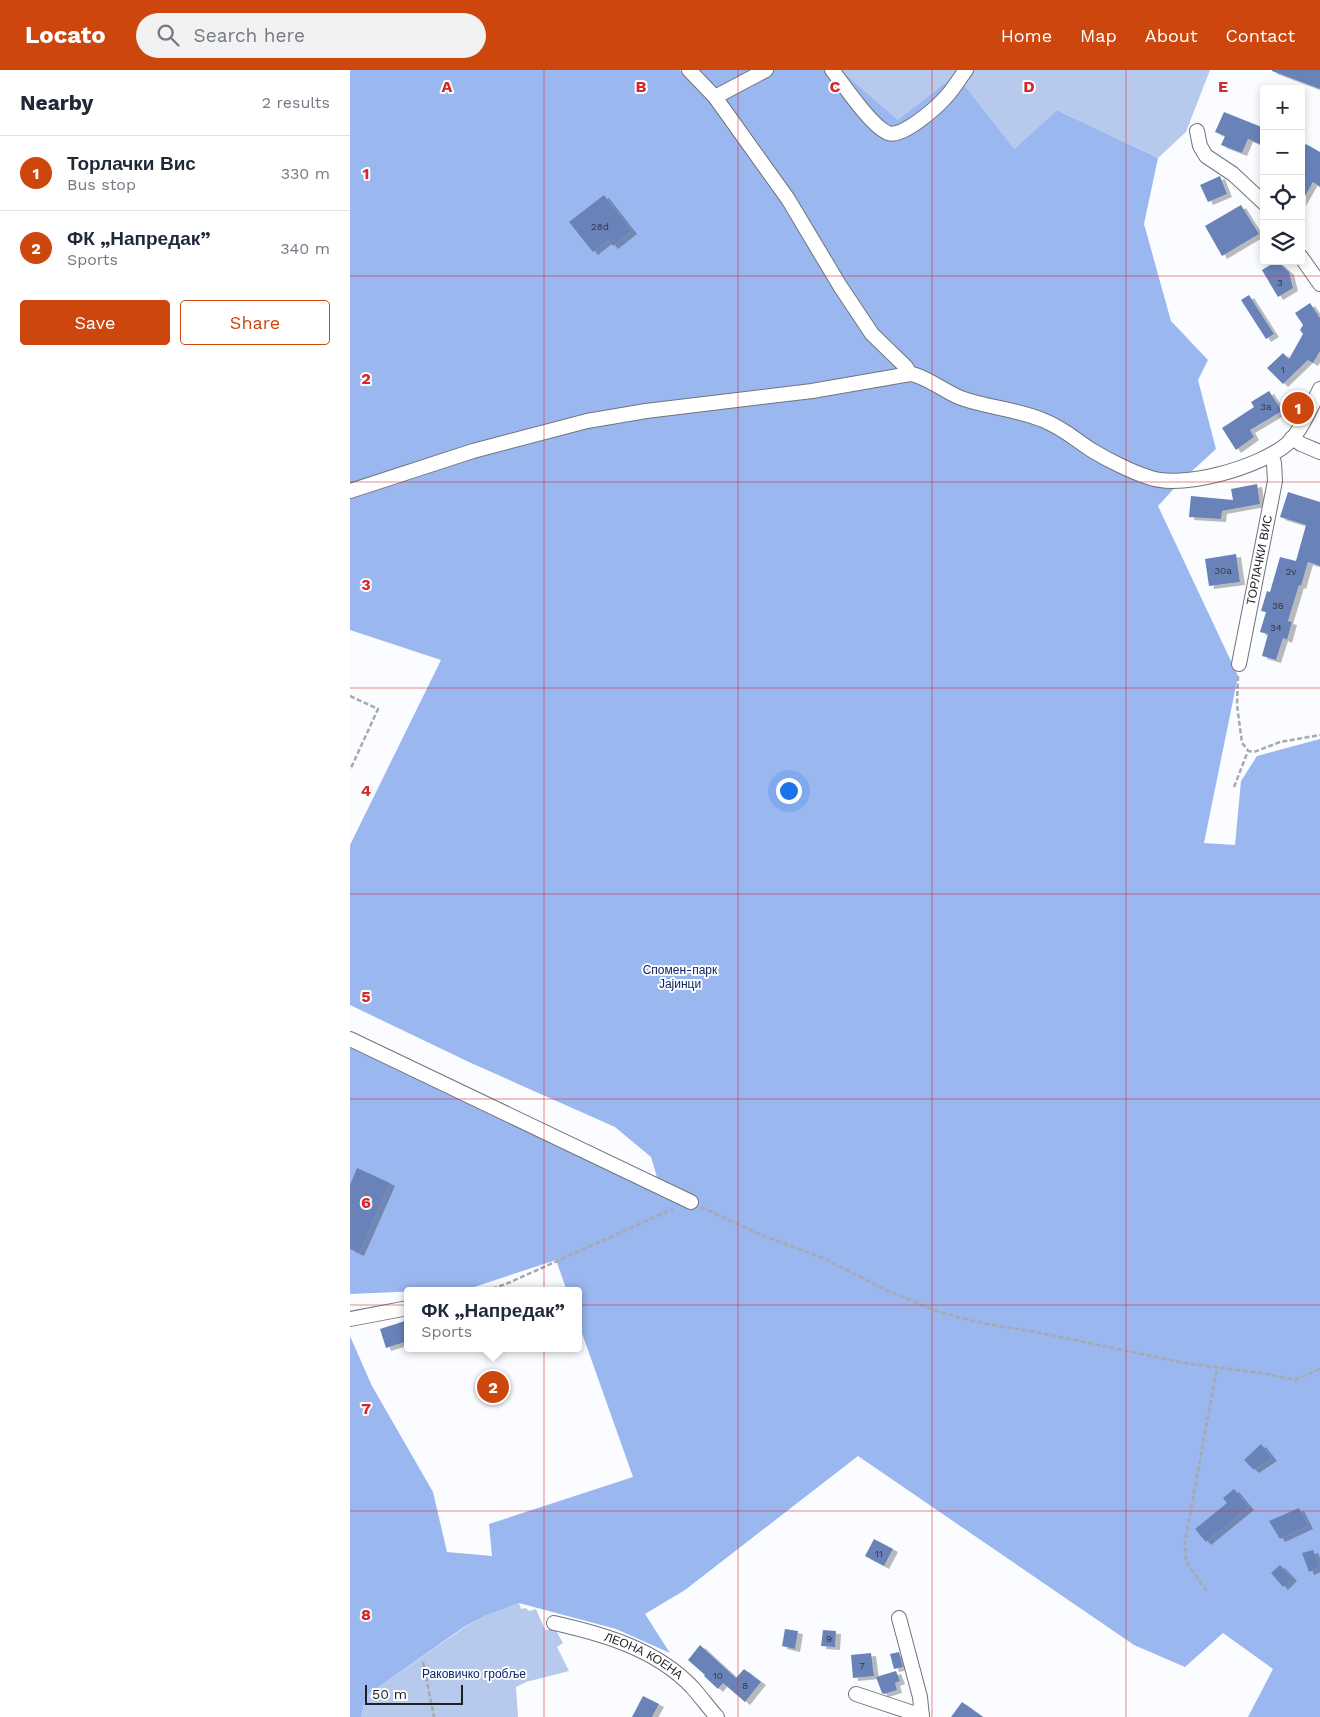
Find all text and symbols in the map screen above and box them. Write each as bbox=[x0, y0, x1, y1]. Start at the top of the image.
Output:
search box bbox=[136, 13, 486, 58]
text: Locato bbox=[25, 21, 106, 49]
icon: search bbox=[154, 21, 182, 49]
text: Search here bbox=[194, 24, 305, 47]
text: Home bbox=[1001, 25, 1052, 46]
text: Map bbox=[1080, 25, 1117, 46]
text: About bbox=[1145, 25, 1197, 46]
text: Contact bbox=[1225, 25, 1295, 46]
text: A bbox=[442, 77, 453, 96]
text: B bbox=[636, 77, 647, 96]
text: C bbox=[830, 77, 841, 96]
text: D bbox=[1023, 77, 1035, 96]
text: E bbox=[1218, 77, 1228, 96]
map controls bbox=[1260, 85, 1305, 265]
button: + bbox=[1260, 85, 1305, 130]
text: Nearby bbox=[20, 90, 93, 115]
text: 2 results bbox=[262, 93, 330, 112]
button: − bbox=[1260, 130, 1305, 175]
text: Торлачки Вис bbox=[67, 152, 196, 175]
text: 1 bbox=[33, 164, 39, 183]
text: 330 m bbox=[281, 164, 330, 183]
text: 1 bbox=[363, 164, 369, 183]
text: Bus stop bbox=[67, 175, 136, 194]
button: locate bbox=[1260, 175, 1305, 220]
button: layers bbox=[1260, 220, 1305, 265]
house number: 28d bbox=[591, 221, 609, 232]
text: ФК „Напредак” bbox=[67, 227, 211, 250]
text: 2 bbox=[31, 239, 41, 258]
text: 340 m bbox=[280, 239, 330, 258]
text: Sports bbox=[67, 250, 118, 269]
house number: 3 bbox=[1277, 277, 1283, 288]
button: Save bbox=[20, 300, 170, 345]
button: Share bbox=[180, 300, 330, 345]
house number: 1 bbox=[1281, 364, 1285, 375]
text: 2 bbox=[361, 369, 371, 388]
pin: 1 bbox=[1282, 389, 1314, 427]
house number: 3a bbox=[1260, 401, 1272, 412]
street label: ТОРЛАЧКИ ВИС bbox=[1244, 513, 1275, 606]
house number: 30a bbox=[1214, 565, 1232, 576]
house number: 2v bbox=[1285, 566, 1297, 577]
text: 3 bbox=[361, 575, 371, 594]
house number: 36 bbox=[1272, 600, 1284, 611]
house number: 34 bbox=[1270, 622, 1282, 633]
your location bbox=[776, 778, 802, 804]
text: 4 bbox=[361, 781, 371, 800]
park label: Спомен-парк Јајинци bbox=[643, 963, 718, 991]
text: 5 bbox=[361, 987, 371, 1006]
text: 6 bbox=[361, 1193, 371, 1212]
popup bbox=[404, 1287, 582, 1352]
text: ФК „Напредак” bbox=[421, 1299, 565, 1322]
text: Sports bbox=[421, 1322, 472, 1341]
pin: 2 bbox=[477, 1368, 509, 1406]
text: 7 bbox=[361, 1399, 371, 1418]
house number: 11 bbox=[875, 1548, 883, 1559]
text: 8 bbox=[361, 1605, 371, 1624]
street label: ЛЕОНА КОЕНА bbox=[603, 1630, 686, 1682]
house number: 9 bbox=[826, 1633, 832, 1644]
house number: 7 bbox=[859, 1660, 865, 1671]
park label: Раковичко гробље bbox=[422, 1667, 526, 1681]
house number: 10 bbox=[713, 1670, 723, 1681]
house number: 8 bbox=[742, 1680, 748, 1691]
scale bar bbox=[365, 1682, 462, 1705]
text: 50 m bbox=[372, 1686, 407, 1702]

